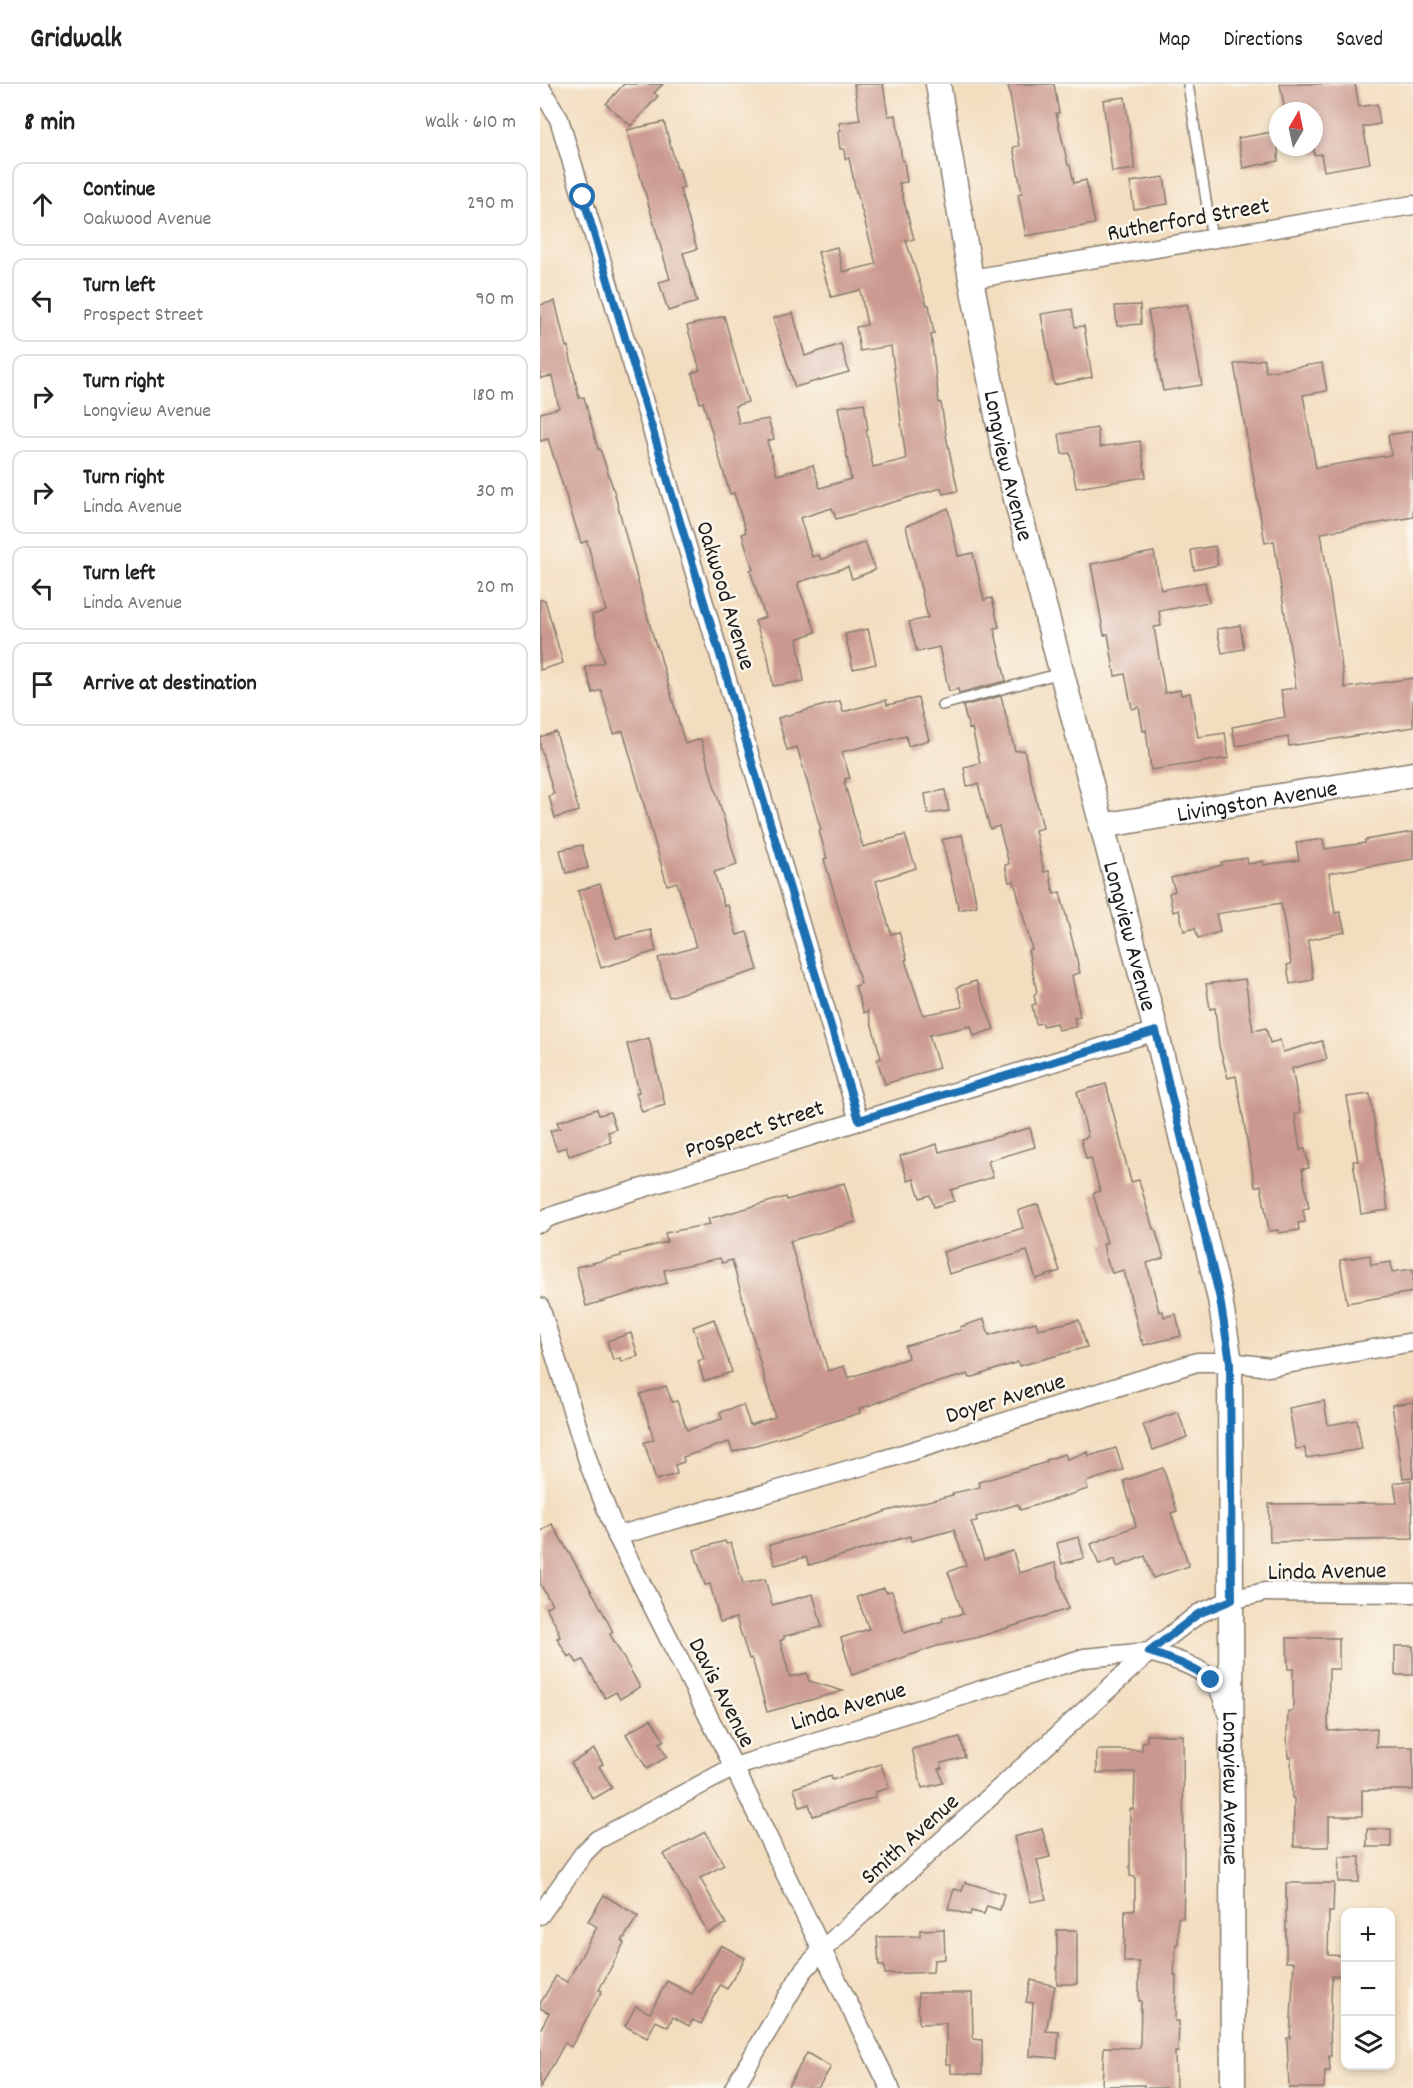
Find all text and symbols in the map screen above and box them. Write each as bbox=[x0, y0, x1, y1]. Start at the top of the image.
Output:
text: Gridwalk bbox=[30, 21, 122, 61]
text: Map bbox=[1159, 26, 1190, 56]
text: Directions bbox=[1223, 26, 1303, 56]
text: Saved bbox=[1336, 26, 1383, 56]
north arrow bbox=[1269, 102, 1323, 156]
text: 8 min bbox=[24, 105, 75, 142]
text: Walk · 610 m bbox=[425, 109, 516, 137]
text: Continue bbox=[83, 175, 155, 206]
route start bbox=[569, 183, 595, 209]
icon: ahead bbox=[26, 188, 59, 221]
text: 290 m bbox=[467, 190, 514, 218]
street label: Rutherford Street bbox=[1105, 190, 1273, 252]
text: Oakwood Avenue bbox=[83, 206, 211, 234]
text: Turn left bbox=[83, 271, 155, 302]
icon: left bbox=[26, 284, 59, 317]
text: 90 m bbox=[476, 286, 514, 314]
text: Prospect Street bbox=[83, 302, 203, 330]
text: Turn right bbox=[83, 367, 165, 398]
icon: right bbox=[26, 380, 59, 413]
text: 180 m bbox=[472, 382, 514, 410]
street label: Longview Avenue bbox=[973, 388, 1040, 545]
text: Longview Avenue bbox=[83, 398, 211, 426]
text: Turn right bbox=[83, 463, 165, 494]
icon: right bbox=[26, 476, 59, 509]
text: 30 m bbox=[476, 478, 514, 506]
text: Linda Avenue bbox=[83, 494, 182, 522]
street label: Oakwood Avenue bbox=[685, 517, 763, 675]
text: Turn left bbox=[83, 559, 155, 590]
icon: left bbox=[26, 572, 59, 605]
text: 20 m bbox=[476, 574, 514, 602]
text: Linda Avenue bbox=[83, 590, 182, 618]
icon: arrive bbox=[26, 668, 59, 701]
text: Arrive at destination bbox=[83, 669, 257, 700]
street label: Livingston Avenue bbox=[1175, 773, 1340, 833]
street label: Longview Avenue bbox=[1092, 858, 1164, 1015]
street label: Prospect Street bbox=[681, 1092, 829, 1169]
street label: Doyer Avenue bbox=[942, 1366, 1070, 1434]
street label: Linda Avenue bbox=[1267, 1555, 1387, 1591]
street label: Davis Avenue bbox=[678, 1632, 763, 1754]
route end bbox=[1197, 1666, 1223, 1692]
street label: Linda Avenue bbox=[787, 1674, 911, 1742]
street label: Longview Avenue bbox=[1211, 1711, 1246, 1865]
street label: Smith Avenue bbox=[854, 1787, 968, 1894]
map controls bbox=[1341, 1908, 1395, 2070]
button: + bbox=[1341, 1908, 1395, 1962]
button: − bbox=[1341, 1962, 1395, 2016]
button: layers bbox=[1341, 2016, 1395, 2070]

